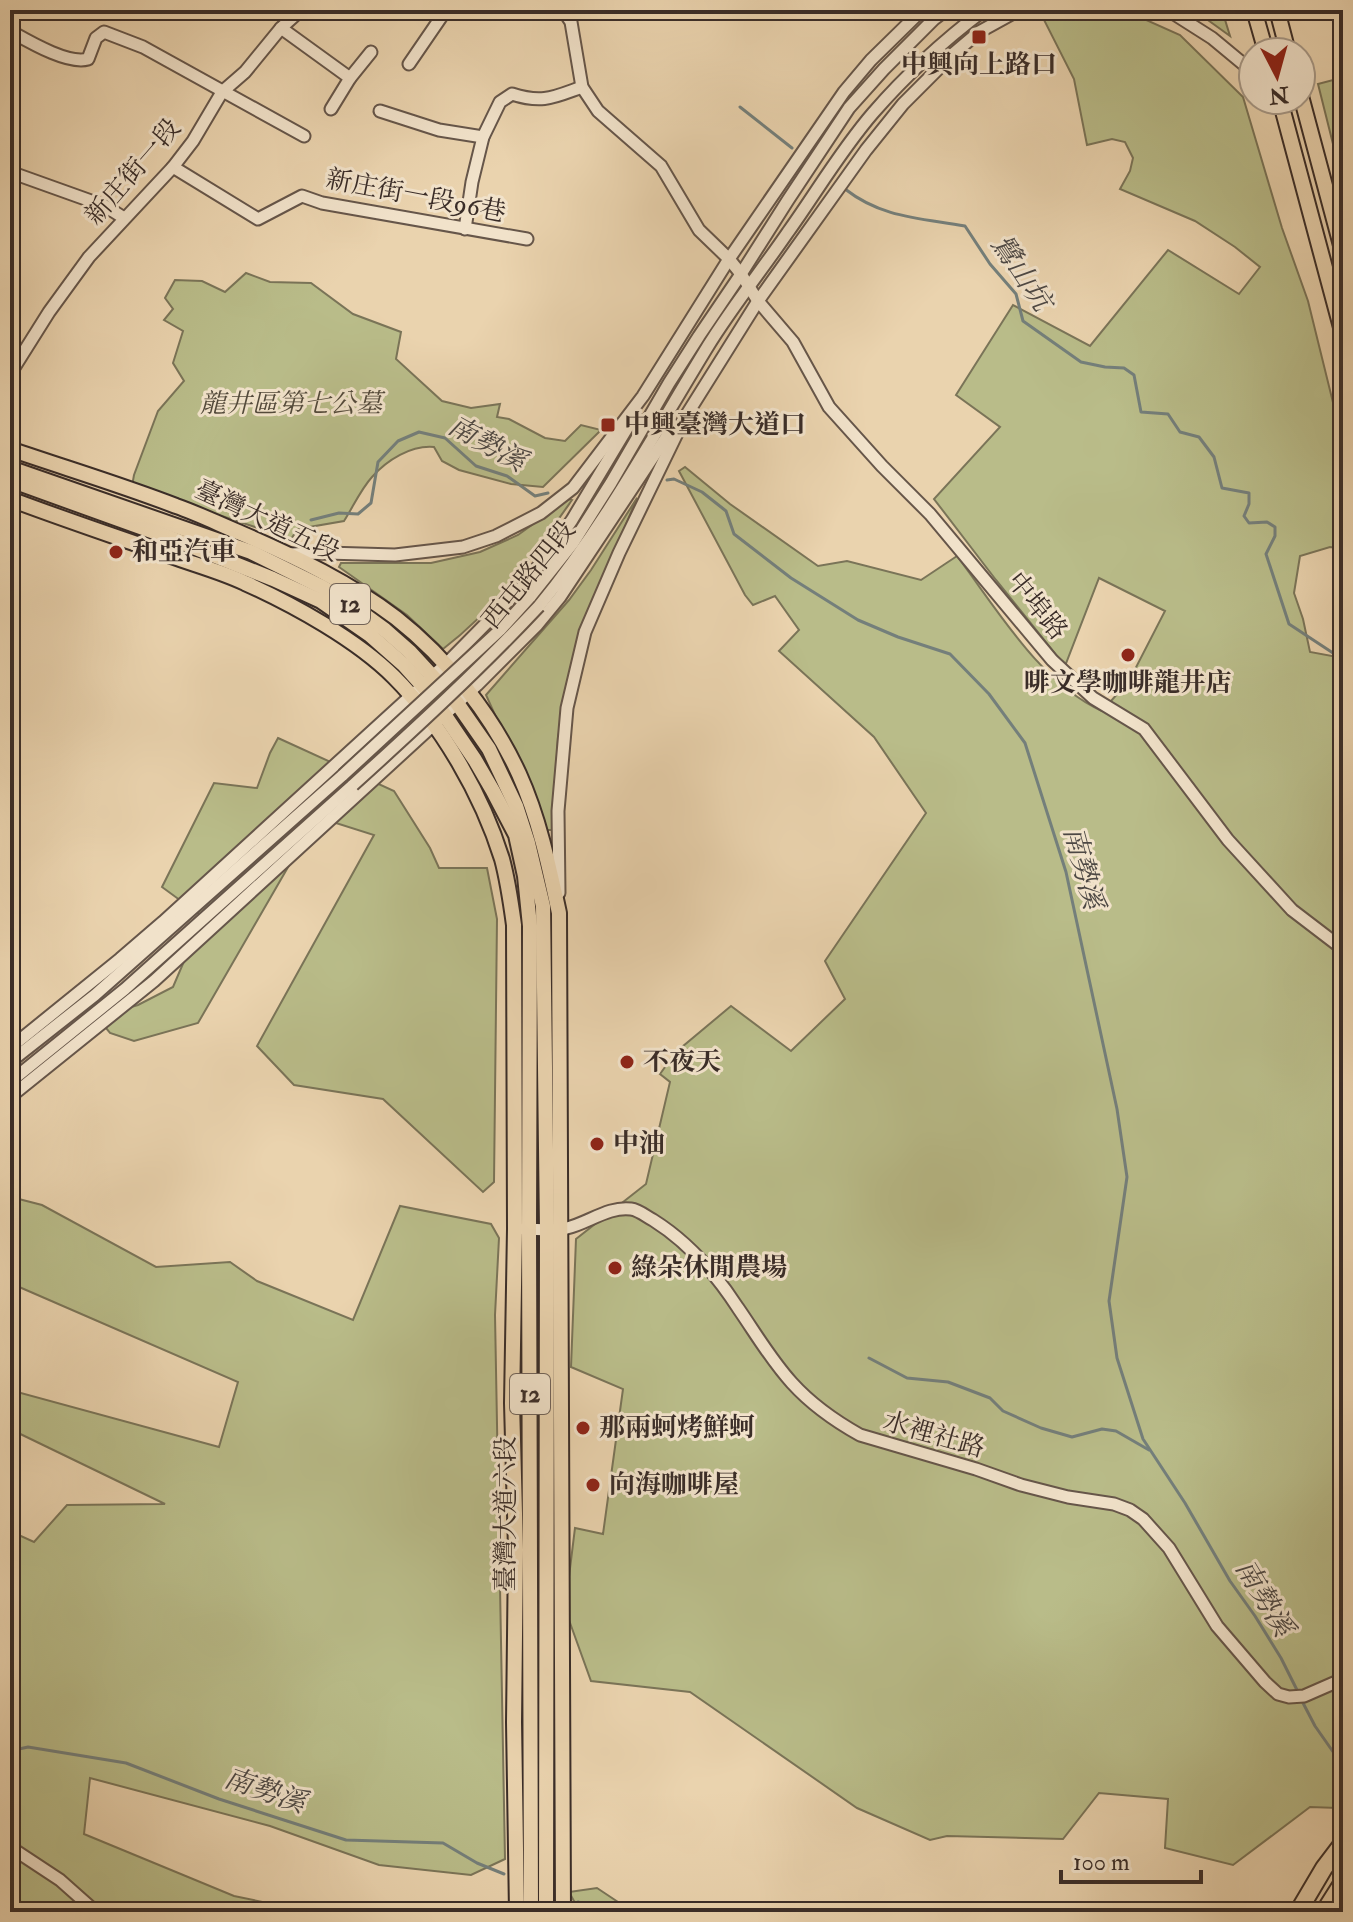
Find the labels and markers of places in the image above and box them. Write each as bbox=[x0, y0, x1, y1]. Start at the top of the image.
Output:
marker: 中興向上路口 bbox=[970, 28, 988, 46]
place label: 中興向上路口 bbox=[901, 49, 1057, 81]
place label: 中興臺灣大道口 bbox=[624, 409, 806, 441]
marker: 中興臺灣大道口 bbox=[599, 416, 617, 434]
place label: 和亞汽車 bbox=[132, 536, 236, 568]
marker: 和亞汽車 bbox=[107, 543, 125, 561]
marker: 啡文學咖啡龍井店 bbox=[1119, 646, 1137, 664]
place label: 啡文學咖啡龍井店 bbox=[1024, 667, 1232, 699]
place label: 不夜天 bbox=[643, 1046, 721, 1078]
marker: 不夜天 bbox=[618, 1053, 636, 1071]
place label: 中油 bbox=[613, 1128, 665, 1160]
marker: 中油 bbox=[588, 1135, 606, 1153]
place label: 綠朵休閒農場 bbox=[631, 1252, 787, 1284]
marker: 綠朵休閒農場 bbox=[606, 1259, 624, 1277]
place label: 那兩蚵烤鮮蚵 bbox=[599, 1412, 755, 1444]
marker: 那兩蚵烤鮮蚵 bbox=[574, 1419, 592, 1437]
place label: 向海咖啡屋 bbox=[609, 1469, 739, 1501]
marker: 向海咖啡屋 bbox=[584, 1476, 602, 1494]

